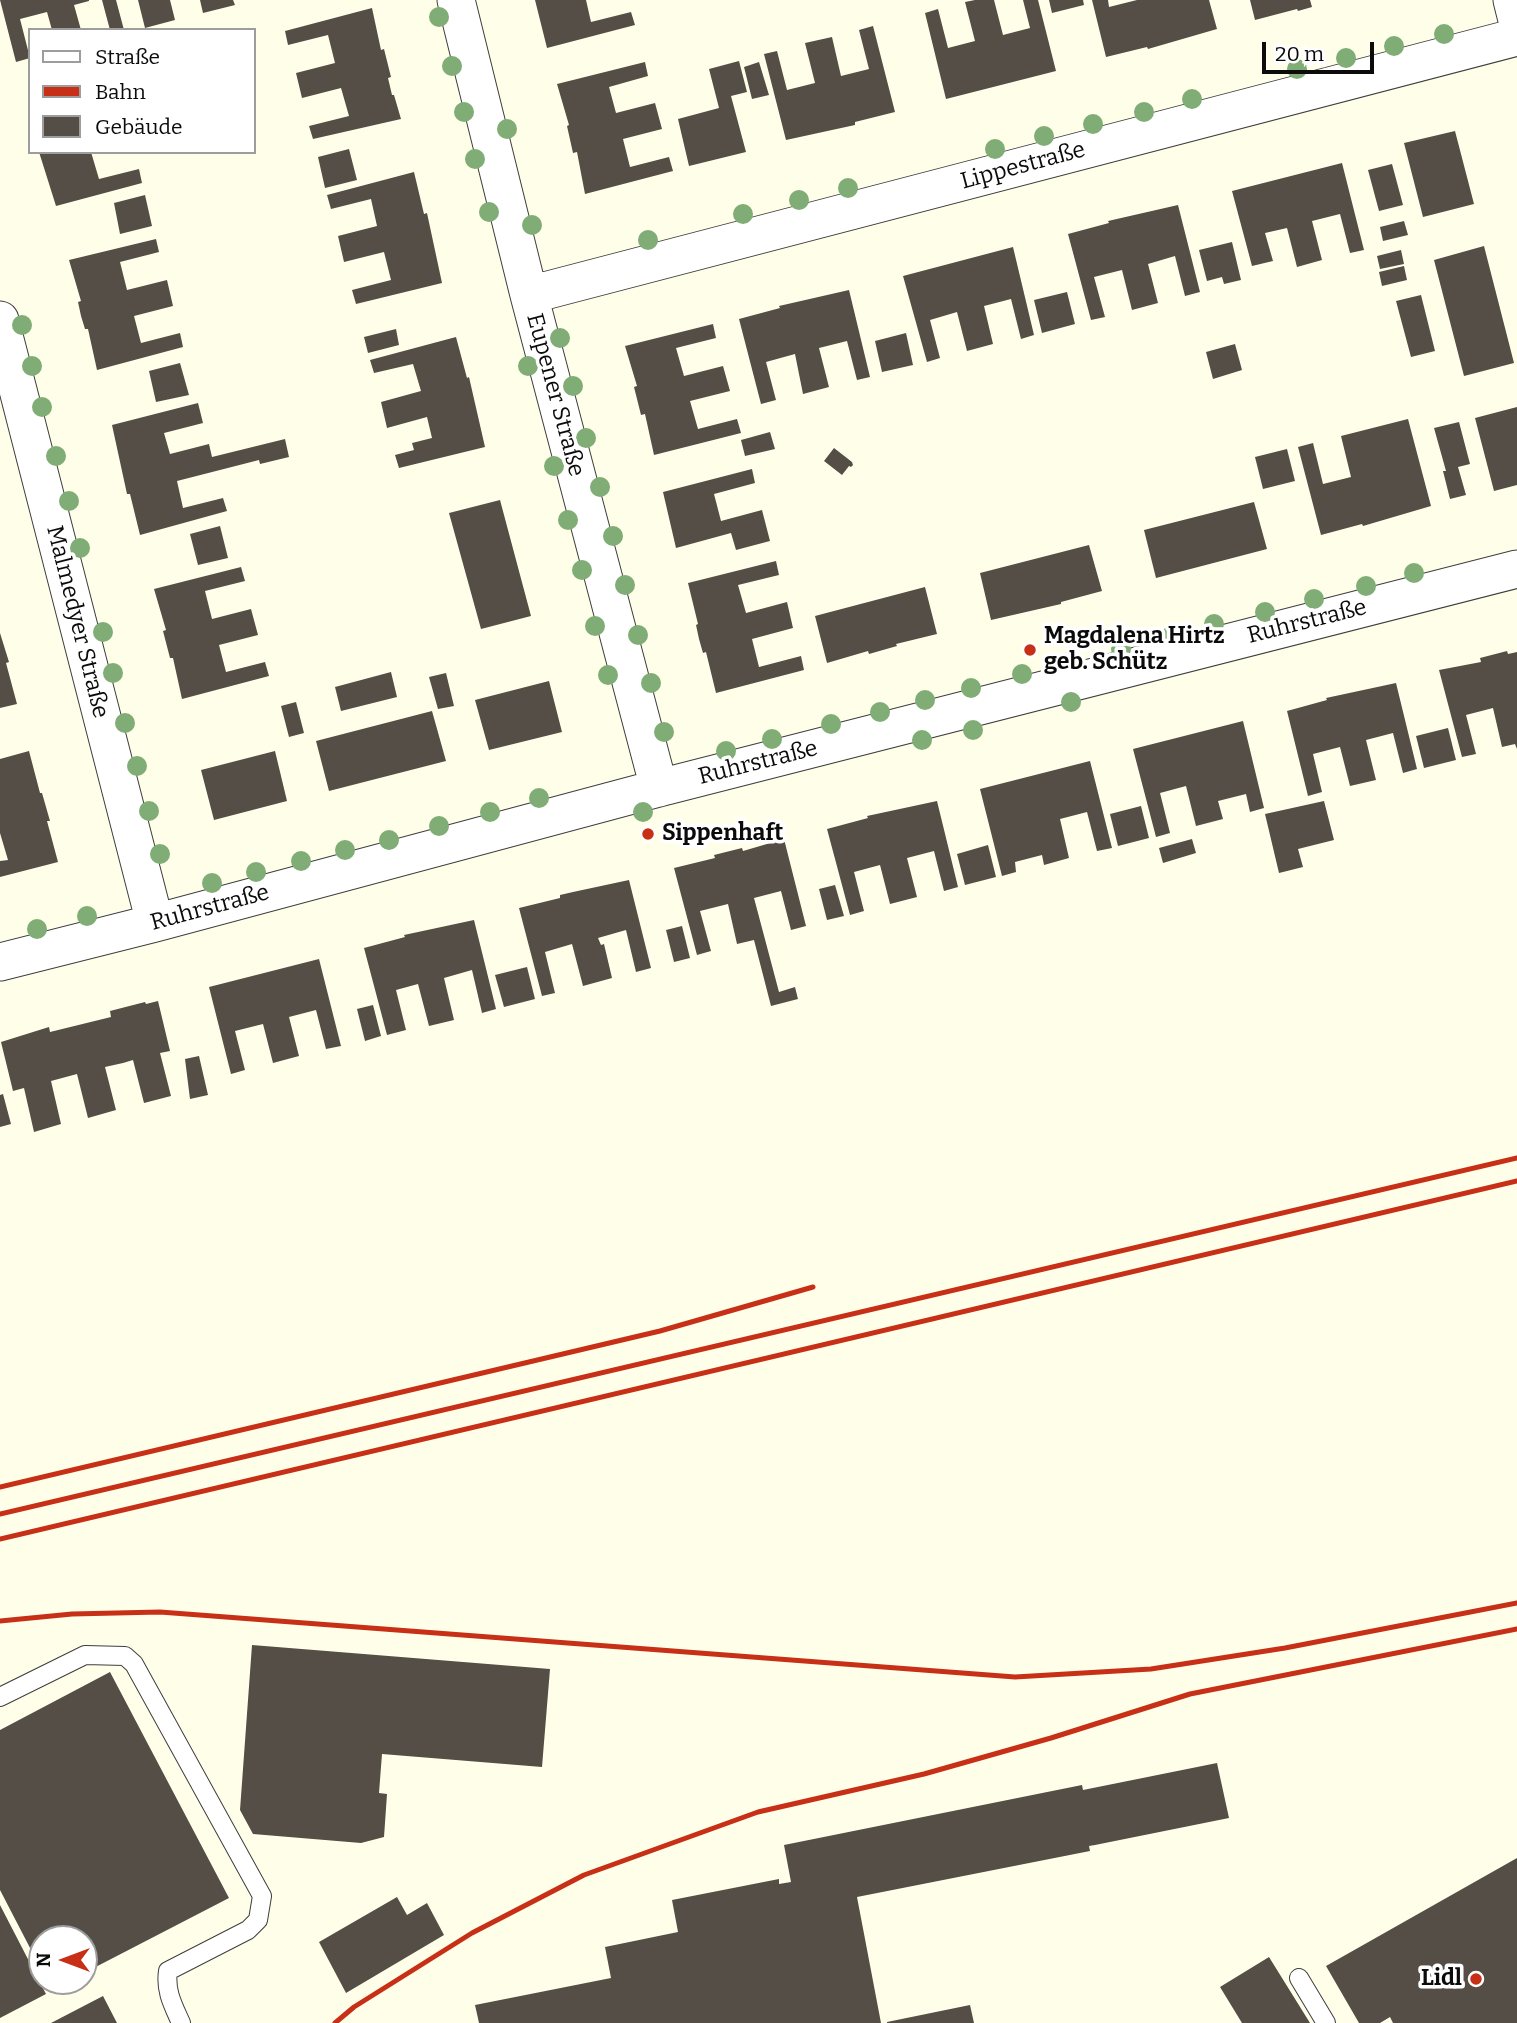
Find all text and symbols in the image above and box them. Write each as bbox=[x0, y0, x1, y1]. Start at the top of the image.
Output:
legend bbox=[28, 28, 256, 154]
scale bar bbox=[1265, 28, 1377, 72]
text: 20 m bbox=[1275, 41, 1324, 67]
text: Straße bbox=[95, 44, 160, 70]
text: Bahn bbox=[95, 79, 146, 105]
text: Gebäude bbox=[95, 114, 183, 140]
street label: Lippestraße bbox=[958, 136, 1088, 196]
street label: Eupener Straße bbox=[520, 311, 590, 479]
street label: Malmedyer Straße bbox=[40, 523, 114, 721]
street label: Ruhrstraße bbox=[1245, 594, 1369, 650]
place label: Magdalena Hirtz geb. Schütz bbox=[1044, 623, 1225, 677]
marker: Magdalena Hirtz geb. Schütz bbox=[1022, 642, 1038, 658]
street label: Ruhrstraße bbox=[696, 735, 820, 791]
place label: Sippenhaft bbox=[662, 820, 783, 848]
marker: Sippenhaft bbox=[640, 826, 656, 842]
street label: Ruhrstraße bbox=[148, 879, 272, 937]
north arrow bbox=[28, 1925, 98, 1995]
text: N bbox=[32, 1953, 55, 1967]
place label: Lidl bbox=[1421, 1965, 1462, 1993]
marker: Lidl bbox=[1468, 1971, 1484, 1987]

